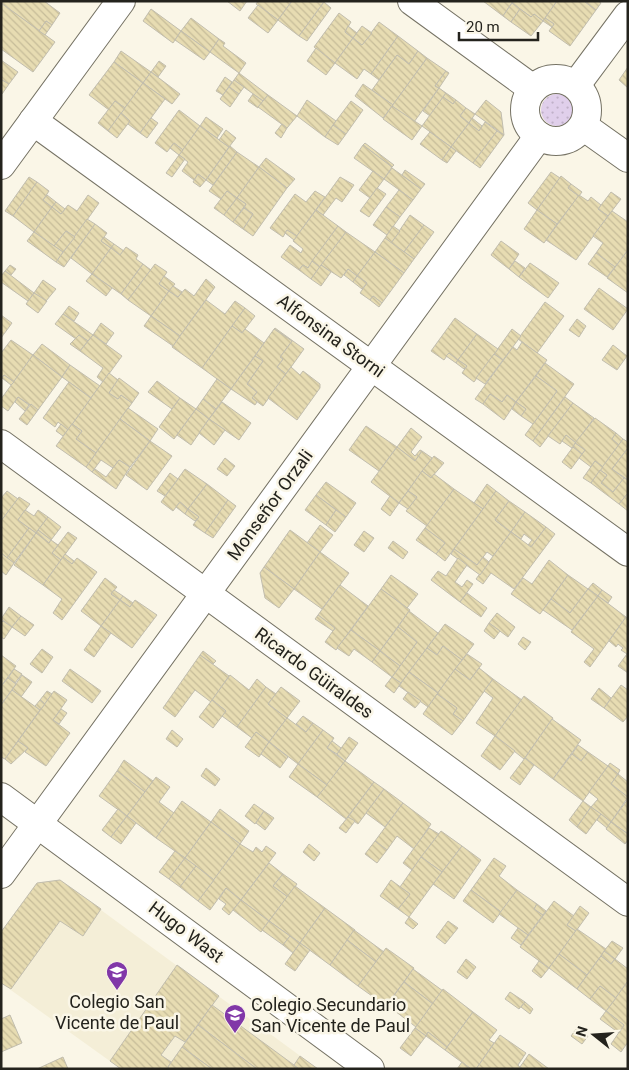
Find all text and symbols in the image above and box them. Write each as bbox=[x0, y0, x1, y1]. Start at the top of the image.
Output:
scale bar bbox=[459, 10, 538, 42]
text: 20 m bbox=[466, 18, 500, 36]
street label: Alfonsina Storni bbox=[274, 290, 389, 382]
street label: Monseñor Orzali bbox=[222, 445, 317, 564]
street label: Ricardo Güiraldes bbox=[251, 623, 377, 723]
street label: Hugo Wast bbox=[145, 897, 228, 967]
school or university icon: Colegio San Vicente de Paul bbox=[105, 960, 129, 991]
place label: Colegio San Vicente de Paul bbox=[55, 991, 179, 1033]
place label: Colegio Secundario San Vicente de Paul bbox=[251, 994, 410, 1036]
school or university icon: Colegio Secundario San Vicente de Paul bbox=[223, 1003, 247, 1034]
north arrow bbox=[569, 1010, 619, 1060]
text: N bbox=[572, 1024, 591, 1038]

